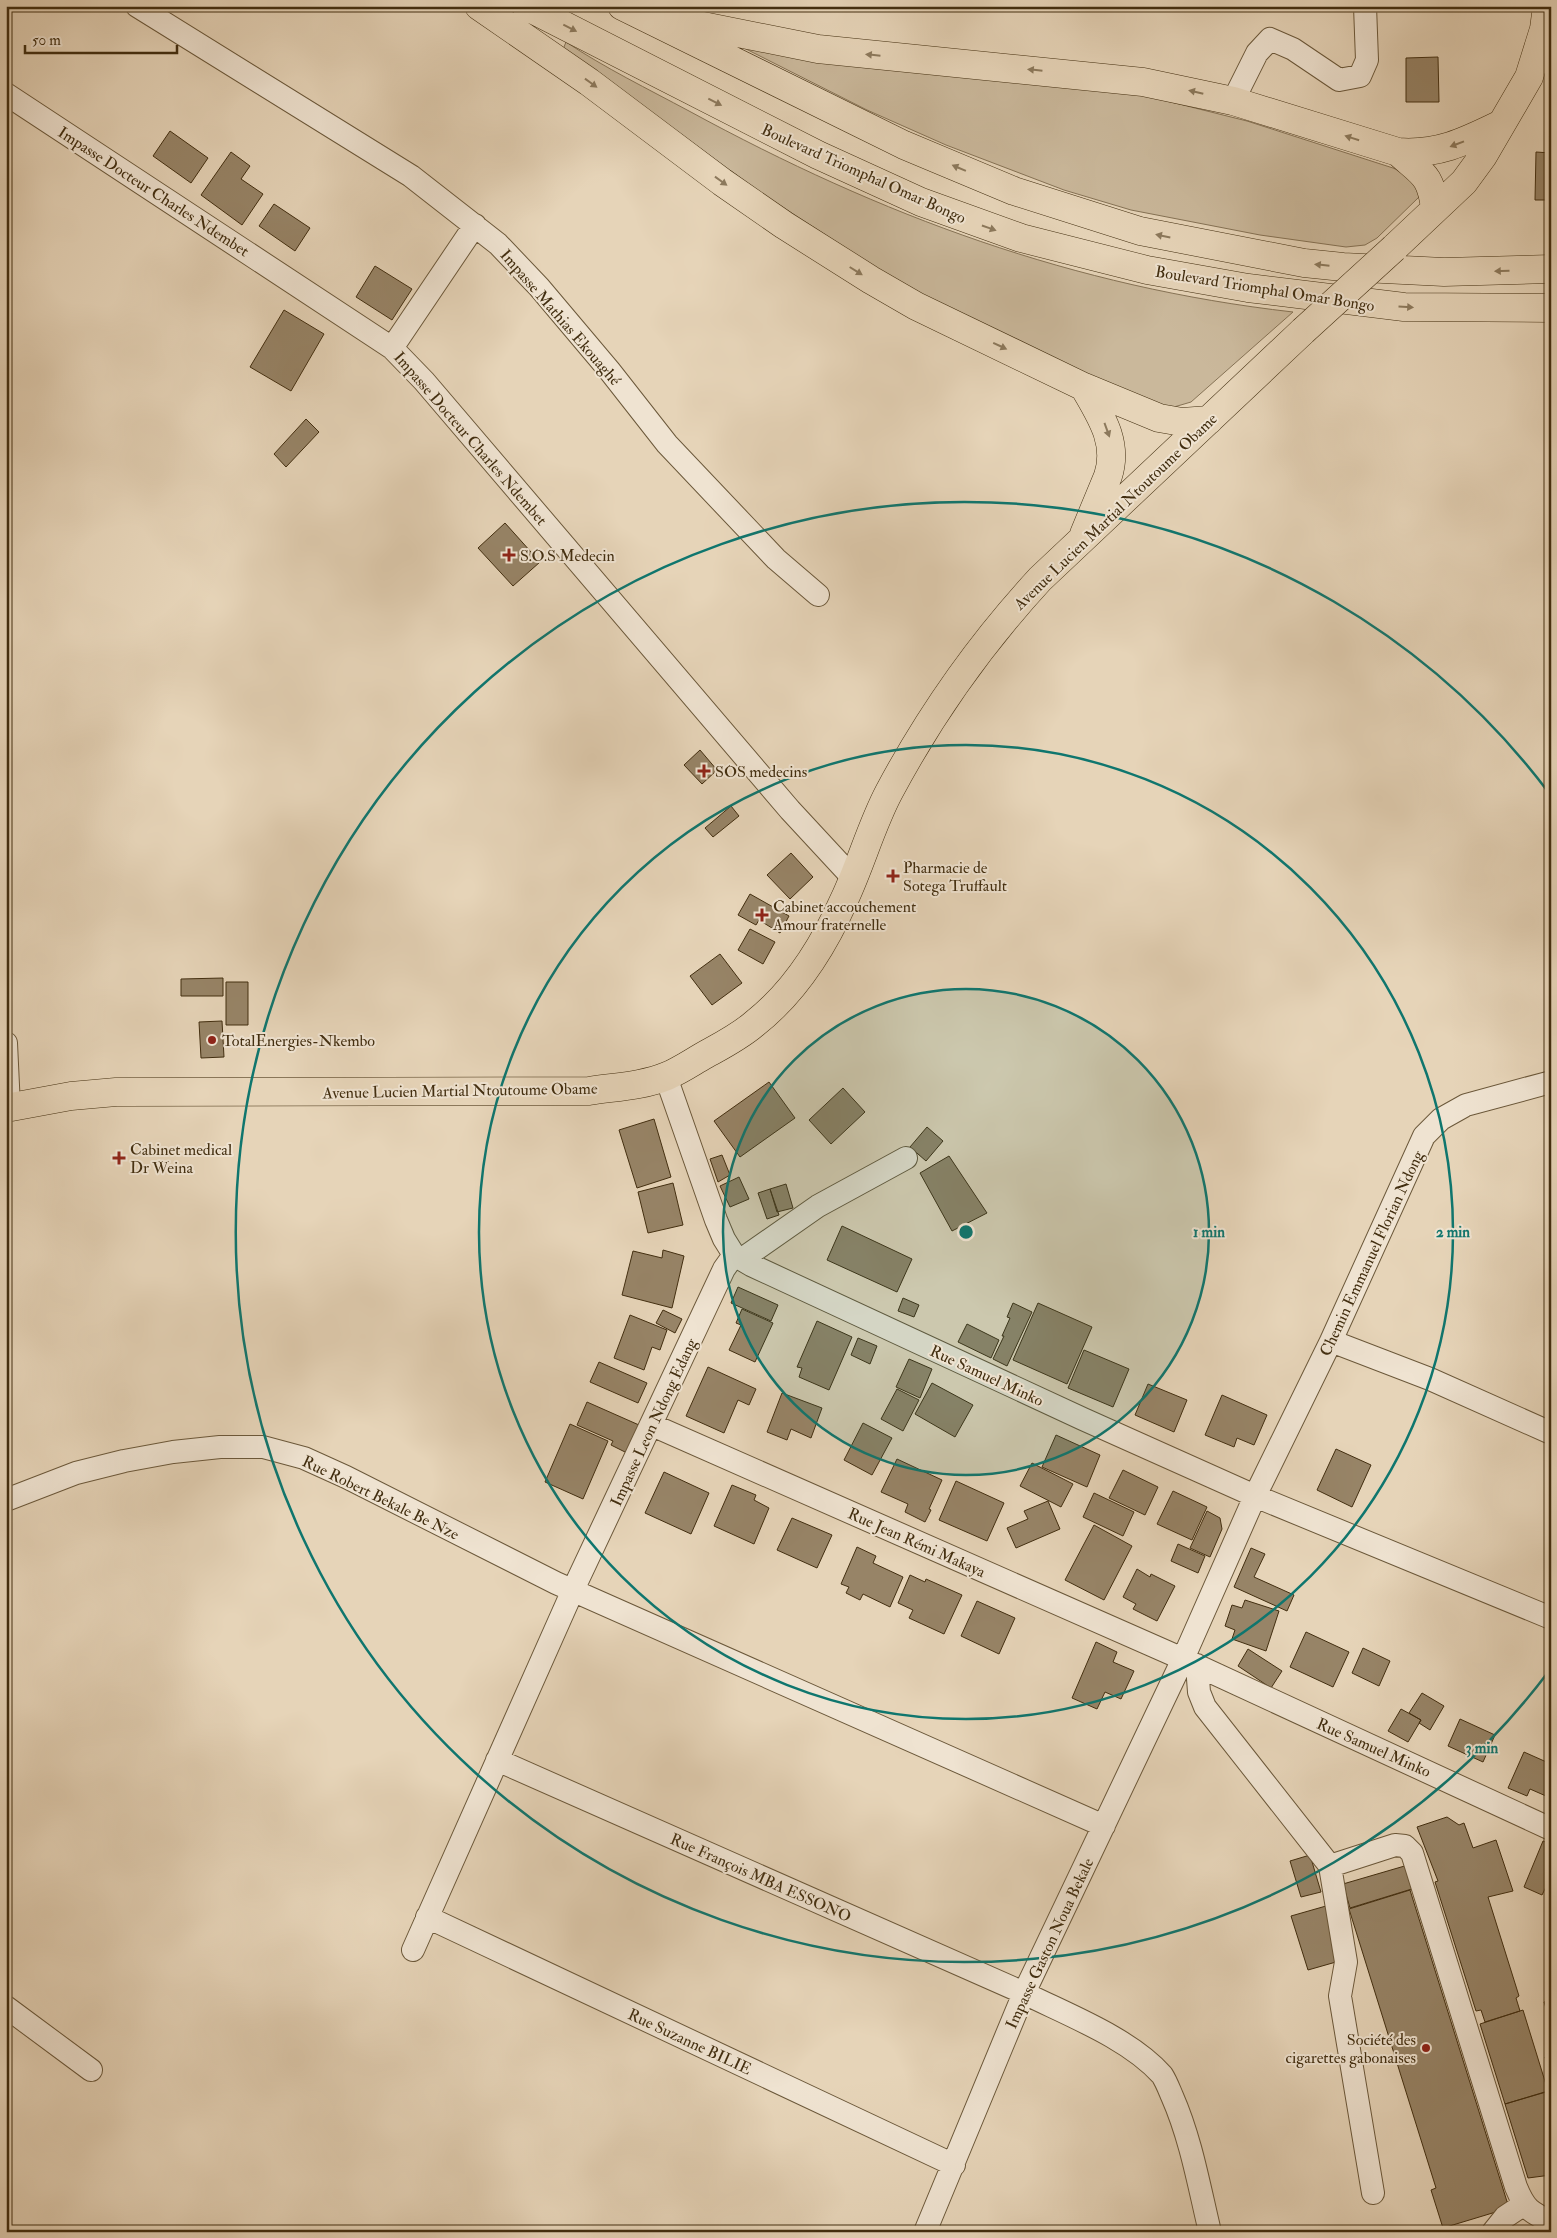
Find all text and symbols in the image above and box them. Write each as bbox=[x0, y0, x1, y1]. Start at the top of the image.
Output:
scale bar bbox=[25, 22, 178, 54]
one-way arrow bbox=[563, 24, 577, 32]
text: 50 m bbox=[32, 31, 61, 50]
one-way arrow bbox=[865, 51, 881, 59]
one-way arrow bbox=[1027, 66, 1043, 74]
one-way arrow bbox=[584, 78, 597, 89]
one-way arrow bbox=[1188, 88, 1203, 96]
one-way arrow bbox=[707, 98, 722, 106]
street label: Boulevard Triomphal Omar Bongo bbox=[758, 120, 969, 229]
street label: Impasse Docteur Charles Ndembet bbox=[54, 122, 253, 262]
one-way arrow bbox=[1344, 133, 1359, 141]
one-way arrow bbox=[1449, 140, 1464, 148]
one-way arrow bbox=[952, 164, 966, 172]
one-way arrow bbox=[714, 176, 728, 186]
one-way arrow bbox=[982, 225, 997, 232]
one-way arrow bbox=[1154, 231, 1170, 239]
street label: Impasse Mathias Ekouaghé bbox=[495, 245, 625, 391]
one-way arrow bbox=[1314, 261, 1330, 269]
street label: Boulevard Triomphal Omar Bongo bbox=[1154, 262, 1376, 317]
one-way arrow bbox=[850, 267, 863, 276]
one-way arrow bbox=[1494, 268, 1510, 276]
one-way arrow bbox=[1398, 303, 1414, 311]
one-way arrow bbox=[993, 342, 1007, 350]
street label: Impasse Docteur Charles Ndembet bbox=[388, 348, 551, 530]
street label: Avenue Lucien Martial Ntoutoume Obame bbox=[1009, 409, 1222, 615]
one-way arrow bbox=[1103, 423, 1111, 438]
place label: S.O.S Medecin bbox=[520, 546, 615, 566]
marker: S.O.S Medecin bbox=[502, 548, 516, 562]
place label: SOS medecins bbox=[715, 762, 807, 782]
marker: SOS medecins bbox=[697, 764, 711, 778]
place label: Pharmacie de Sotega Truffault bbox=[903, 858, 1007, 896]
marker: Pharmacie de Sotega Truffault bbox=[887, 870, 899, 882]
place label: Cabinet accouchement Amour fraternelle bbox=[772, 897, 916, 935]
marker: Cabinet accouchement Amour fraternelle bbox=[755, 908, 769, 922]
place label: TotalEnergies-Nkembo bbox=[222, 1031, 375, 1051]
marker: TotalEnergies-Nkembo bbox=[206, 1034, 218, 1046]
street label: Avenue Lucien Martial Ntoutoume Obame bbox=[321, 1079, 598, 1103]
place label: Cabinet medical Dr Weina bbox=[130, 1140, 232, 1178]
street label: Chemin Emmanuel Florian Ndong bbox=[1315, 1146, 1429, 1359]
marker: Cabinet medical Dr Weina bbox=[112, 1151, 126, 1165]
centre of rings bbox=[957, 1223, 975, 1241]
text: 1 min bbox=[1193, 1223, 1225, 1242]
text: 2 min bbox=[1436, 1223, 1470, 1242]
street label: Impasse Leon Ndong Edang bbox=[606, 1334, 703, 1510]
street label: Rue Samuel Minko bbox=[927, 1341, 1047, 1411]
street label: Rue Robert Bekale Be Nze bbox=[299, 1451, 462, 1545]
street label: Rue Jean Rémi Makaya bbox=[844, 1504, 989, 1583]
street label: Rue Samuel Minko bbox=[1313, 1714, 1434, 1782]
text: 3 min bbox=[1466, 1739, 1498, 1758]
street label: Rue François MBA ESSONO bbox=[667, 1829, 854, 1927]
street label: Impasse Gaston Noua Bekale bbox=[1001, 1854, 1099, 2033]
street label: Rue Suzanne BILIE bbox=[625, 2004, 755, 2079]
place label: Société des cigarettes gabonaises bbox=[1286, 2030, 1416, 2068]
marker: Société des cigarettes gabonaises bbox=[1420, 2042, 1432, 2054]

